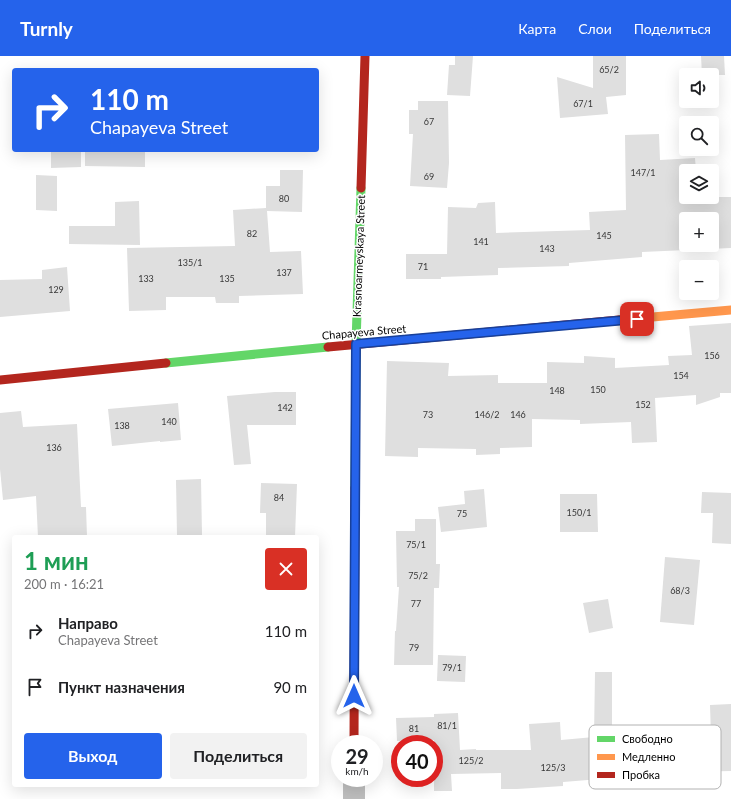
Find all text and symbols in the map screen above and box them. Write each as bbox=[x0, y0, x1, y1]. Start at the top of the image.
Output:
text: Turnly bbox=[20, 17, 73, 40]
text: Карта bbox=[518, 20, 556, 37]
text: Слои bbox=[578, 20, 612, 37]
text: Поделиться bbox=[634, 20, 711, 37]
house number: 65/2 bbox=[599, 64, 619, 75]
map controls bbox=[679, 68, 719, 300]
button: sound bbox=[679, 68, 719, 108]
text: 110 m bbox=[90, 82, 169, 116]
icon: right bbox=[24, 84, 76, 136]
house number: 67/1 bbox=[573, 98, 593, 109]
text: Chapayeva Street bbox=[90, 116, 228, 138]
house number: 67 bbox=[424, 116, 434, 127]
button: search bbox=[679, 116, 719, 156]
button: layers bbox=[679, 164, 719, 204]
house number: 147/1 bbox=[631, 167, 655, 178]
house number: 69 bbox=[424, 171, 434, 182]
house number: 80 bbox=[279, 193, 289, 204]
street label: Krasnoarmeyskaya Street bbox=[350, 195, 367, 317]
button: + bbox=[679, 212, 719, 252]
house number: 82 bbox=[247, 228, 257, 239]
house number: 145 bbox=[596, 230, 612, 241]
house number: 141 bbox=[473, 236, 489, 247]
house number: 143 bbox=[539, 243, 555, 254]
house number: 135/1 bbox=[178, 257, 202, 268]
button: − bbox=[679, 260, 719, 300]
house number: 71 bbox=[418, 261, 428, 272]
house number: 137 bbox=[276, 267, 292, 278]
house number: 133 bbox=[138, 273, 154, 284]
house number: 135 bbox=[219, 273, 235, 284]
house number: 129 bbox=[48, 284, 64, 295]
pin bbox=[620, 302, 654, 336]
icon: arrive bbox=[626, 308, 648, 330]
street label: Chapayeva Street bbox=[321, 321, 407, 342]
house number: 156 bbox=[704, 350, 720, 361]
house number: 154 bbox=[673, 370, 689, 381]
house number: 150 bbox=[590, 384, 606, 395]
house number: 148 bbox=[549, 385, 565, 396]
house number: 152 bbox=[635, 399, 651, 410]
house number: 142 bbox=[277, 402, 293, 413]
house number: 73 bbox=[423, 409, 433, 420]
house number: 146/2 bbox=[475, 409, 499, 420]
house number: 146 bbox=[510, 409, 526, 420]
house number: 140 bbox=[161, 416, 177, 427]
house number: 138 bbox=[114, 420, 130, 431]
house number: 136 bbox=[46, 442, 62, 453]
house number: 84 bbox=[274, 492, 284, 503]
house number: 150/1 bbox=[567, 507, 591, 518]
house number: 75 bbox=[457, 508, 467, 519]
house number: 75/1 bbox=[406, 539, 426, 550]
text: 1 мин bbox=[24, 546, 89, 575]
button: close bbox=[265, 548, 307, 590]
house number: 75/2 bbox=[408, 570, 428, 581]
text: 200 m · 16:21 bbox=[24, 576, 104, 592]
house number: 68/3 bbox=[670, 585, 690, 596]
house number: 77 bbox=[411, 598, 421, 609]
text: Направо bbox=[58, 614, 118, 632]
icon: right bbox=[24, 620, 46, 642]
text: 110 m bbox=[265, 622, 307, 640]
text: Chapayeva Street bbox=[58, 632, 158, 648]
house number: 79 bbox=[409, 642, 419, 653]
house number: 79/1 bbox=[442, 662, 462, 673]
position arrow bbox=[333, 675, 375, 717]
icon: arrive bbox=[24, 676, 46, 698]
text: Пункт назначения bbox=[58, 678, 185, 696]
text: 90 m bbox=[273, 678, 307, 696]
house number: 81/1 bbox=[437, 720, 457, 731]
house number: 81 bbox=[409, 723, 419, 734]
legend bbox=[589, 725, 721, 789]
text: Свободно bbox=[622, 732, 673, 745]
button: Выход bbox=[24, 733, 162, 779]
button: Поделиться bbox=[170, 733, 307, 779]
speed limit sign: 40 bbox=[391, 735, 443, 787]
text: 29 bbox=[345, 744, 369, 768]
text: Медленно bbox=[622, 750, 675, 763]
house number: 125/2 bbox=[459, 755, 483, 766]
house number: 125/3 bbox=[541, 762, 565, 773]
text: km/h bbox=[345, 765, 369, 777]
text: Пробка bbox=[622, 768, 660, 781]

